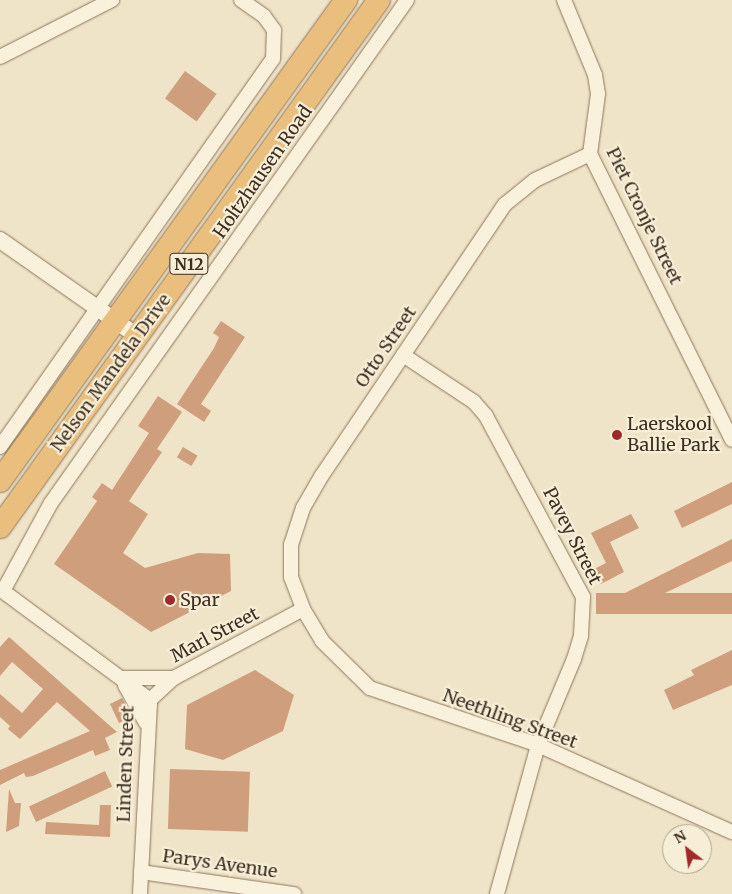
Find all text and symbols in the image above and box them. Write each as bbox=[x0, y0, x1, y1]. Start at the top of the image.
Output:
street label: Holtzhausen Road bbox=[209, 101, 317, 243]
street label: Piet Cronje Street bbox=[601, 144, 687, 288]
road number: N12 bbox=[169, 250, 209, 278]
street label: Nelson Mandela Drive bbox=[46, 290, 176, 456]
street label: Otto Street bbox=[351, 302, 421, 392]
place label: Laerskool Ballie Park bbox=[627, 414, 720, 456]
marker: Laerskool Ballie Park bbox=[611, 429, 623, 441]
street label: Pavey Street bbox=[538, 484, 606, 588]
place label: Spar bbox=[180, 589, 219, 611]
marker: Spar bbox=[164, 594, 176, 606]
street label: Marl Street bbox=[167, 603, 263, 667]
street label: Neethling Street bbox=[440, 685, 580, 753]
street label: Linden Street bbox=[113, 705, 139, 823]
north arrow bbox=[662, 824, 712, 874]
text: N bbox=[671, 826, 689, 847]
street label: Parys Avenue bbox=[161, 845, 279, 883]

